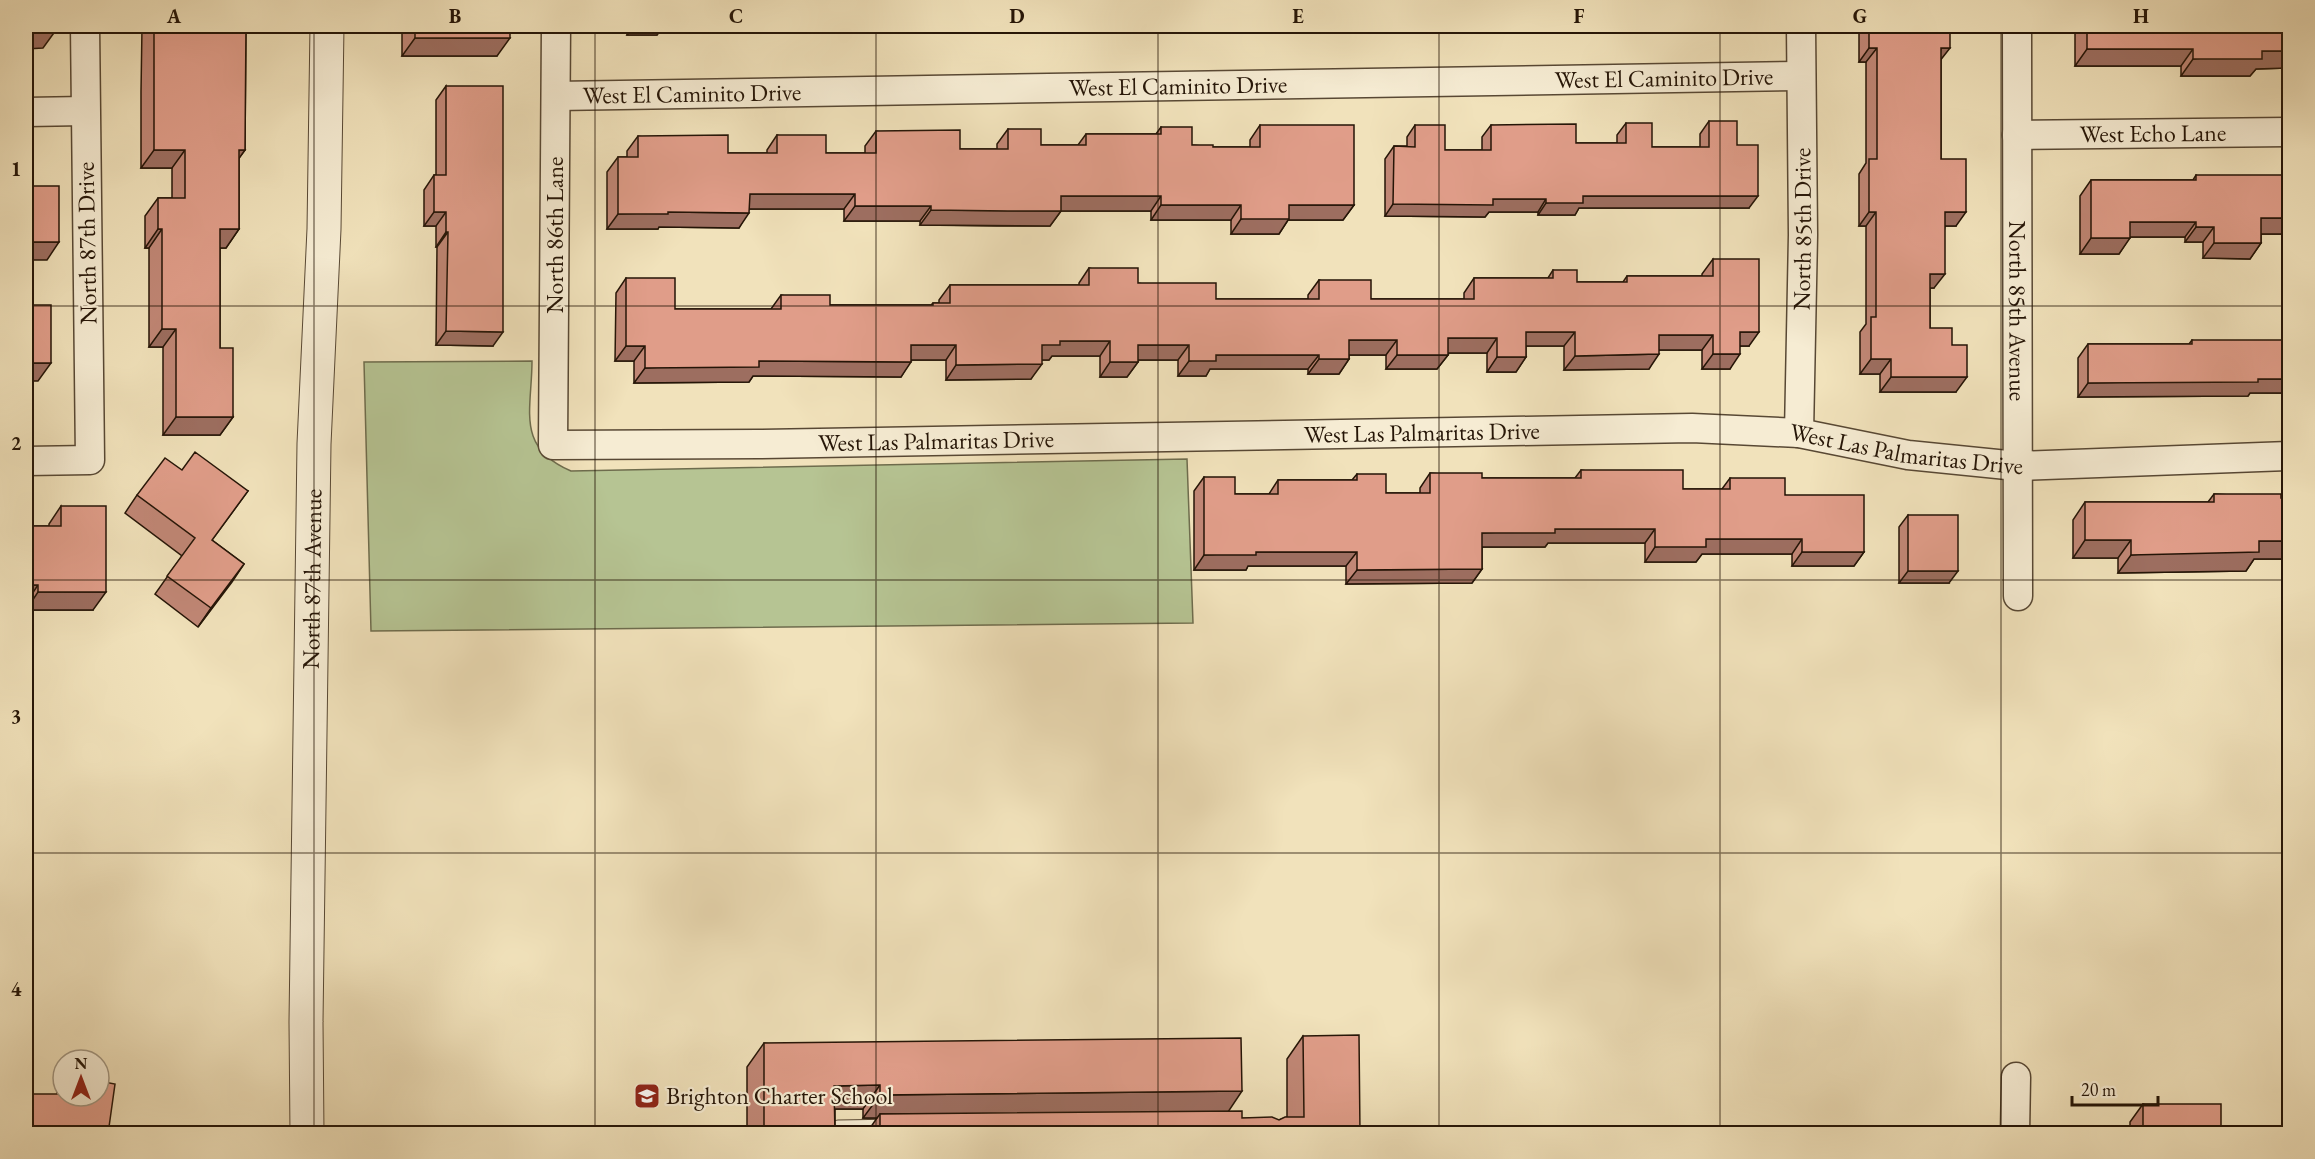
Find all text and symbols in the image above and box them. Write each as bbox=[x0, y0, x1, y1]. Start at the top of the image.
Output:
text: A bbox=[166, 3, 182, 29]
text: B bbox=[449, 3, 461, 29]
text: C bbox=[729, 3, 743, 29]
text: D bbox=[1009, 3, 1025, 29]
text: E bbox=[1292, 3, 1304, 29]
text: F bbox=[1574, 3, 1585, 29]
text: G bbox=[1853, 3, 1867, 29]
text: H bbox=[2133, 3, 2149, 29]
street label: West El Caminito Drive bbox=[1554, 60, 1773, 95]
street label: West El Caminito Drive bbox=[1068, 68, 1287, 103]
street label: West El Caminito Drive bbox=[582, 76, 801, 111]
street label: West Echo Lane bbox=[2080, 117, 2226, 149]
street label: North 85th Drive bbox=[1785, 148, 1818, 311]
text: 1 bbox=[11, 156, 21, 182]
street label: North 86th Lane bbox=[539, 157, 570, 313]
street label: North 87th Drive bbox=[70, 161, 103, 325]
street label: North 85th Avenue bbox=[2002, 221, 2034, 401]
street label: West Las Palmaritas Drive bbox=[1304, 415, 1540, 450]
street label: West Las Palmaritas Drive bbox=[1787, 415, 2023, 481]
street label: West Las Palmaritas Drive bbox=[818, 423, 1054, 458]
text: 2 bbox=[11, 430, 22, 456]
street label: North 87th Avenue bbox=[295, 489, 328, 669]
text: 3 bbox=[11, 703, 21, 729]
text: 4 bbox=[11, 976, 22, 1002]
north arrow bbox=[51, 1048, 111, 1108]
text: N bbox=[75, 1053, 88, 1074]
scale bar bbox=[2072, 1069, 2158, 1107]
text: 20 m bbox=[2081, 1078, 2116, 1101]
place label: Brighton Charter School bbox=[666, 1080, 893, 1111]
school or university icon: Brighton Charter School bbox=[632, 1081, 662, 1111]

